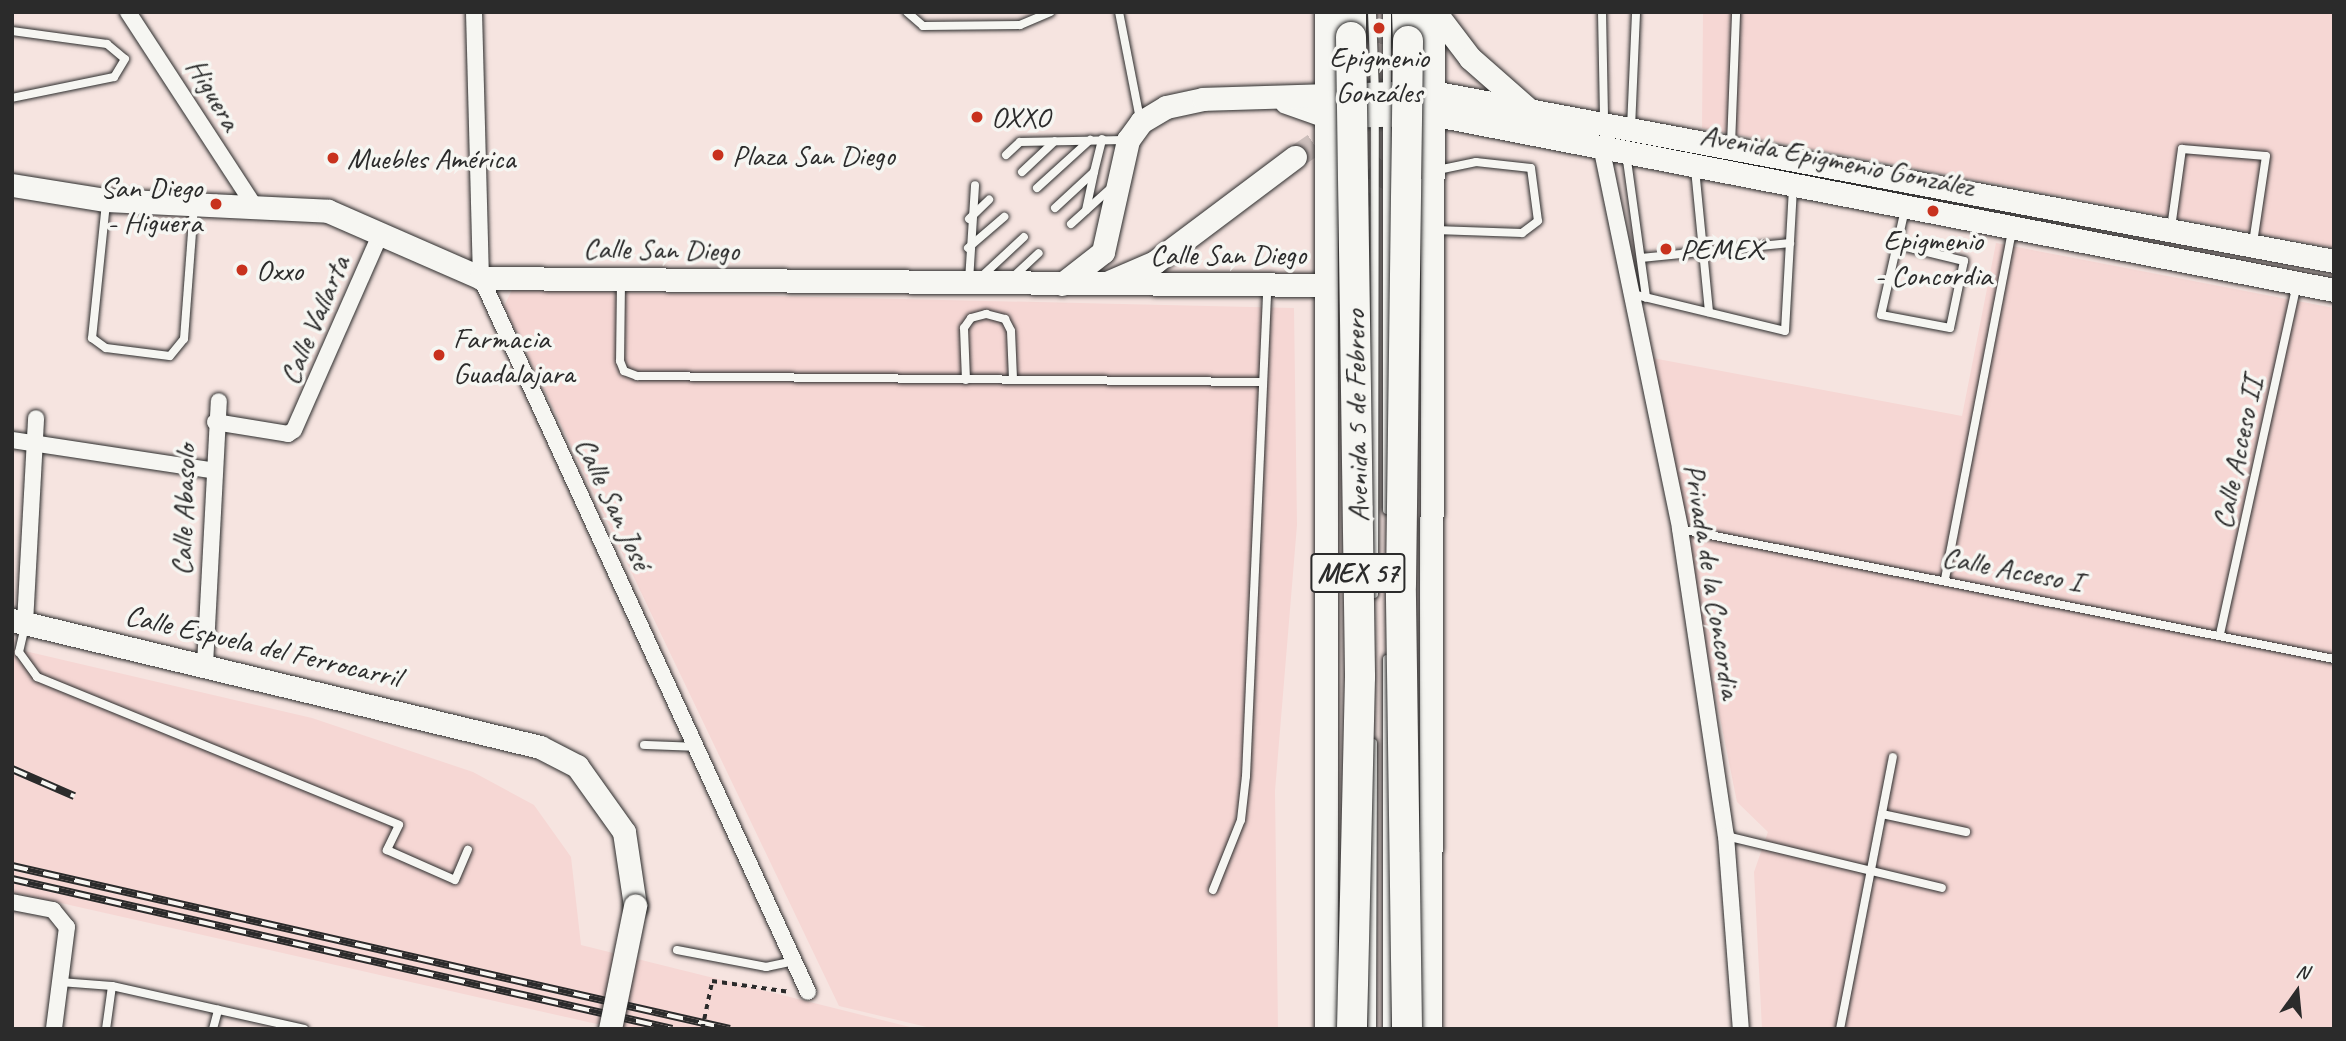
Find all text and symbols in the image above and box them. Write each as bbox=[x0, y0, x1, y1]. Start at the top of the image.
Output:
marker: Epigmenio Gonzáles bbox=[1371, 20, 1387, 36]
place label: Epigmenio Gonzáles bbox=[1329, 39, 1429, 110]
street label: Higuera bbox=[178, 51, 250, 137]
place label: OXXO bbox=[991, 99, 1050, 135]
marker: OXXO bbox=[969, 109, 985, 125]
street label: Avenida Epigmenio González bbox=[1697, 116, 1977, 204]
place label: Plaza San Diego bbox=[732, 137, 896, 173]
place label: Muebles América bbox=[347, 140, 515, 176]
marker: Plaza San Diego bbox=[710, 147, 726, 163]
marker: Muebles América bbox=[325, 150, 341, 166]
place label: San Diego - Higuera bbox=[99, 169, 202, 240]
marker: San Diego - Higuera bbox=[208, 196, 224, 212]
marker: Epigmenio - Concordia bbox=[1925, 203, 1941, 219]
place label: Epigmenio - Concordia bbox=[1874, 222, 1992, 292]
street label: Calle San Diego bbox=[582, 230, 740, 268]
place label: PEMEX bbox=[1680, 231, 1763, 267]
street label: Calle San Diego bbox=[1150, 236, 1306, 272]
marker: PEMEX bbox=[1658, 241, 1674, 257]
street label: Calle Vallarta bbox=[271, 250, 357, 390]
place label: Oxxo bbox=[256, 252, 303, 288]
marker: Oxxo bbox=[234, 262, 250, 278]
street label: Avenida 5 de Febrero bbox=[1336, 309, 1376, 523]
place label: Farmacia Guadalajara bbox=[453, 320, 574, 390]
marker: Farmacia Guadalajara bbox=[431, 347, 447, 363]
street label: Calle Acceso II bbox=[2203, 374, 2271, 532]
street label: Calle San José bbox=[568, 431, 660, 575]
street label: Calle Abasolo bbox=[163, 444, 203, 576]
street label: Privada de la Concordia bbox=[1677, 460, 1749, 702]
street label: Calle Acceso I bbox=[1940, 538, 2084, 600]
road number: MEX 57 bbox=[1309, 548, 1407, 598]
street label: Calle Espuela del Ferrocarril bbox=[122, 597, 404, 695]
north arrow bbox=[2262, 957, 2332, 1027]
text: N bbox=[2294, 959, 2311, 985]

